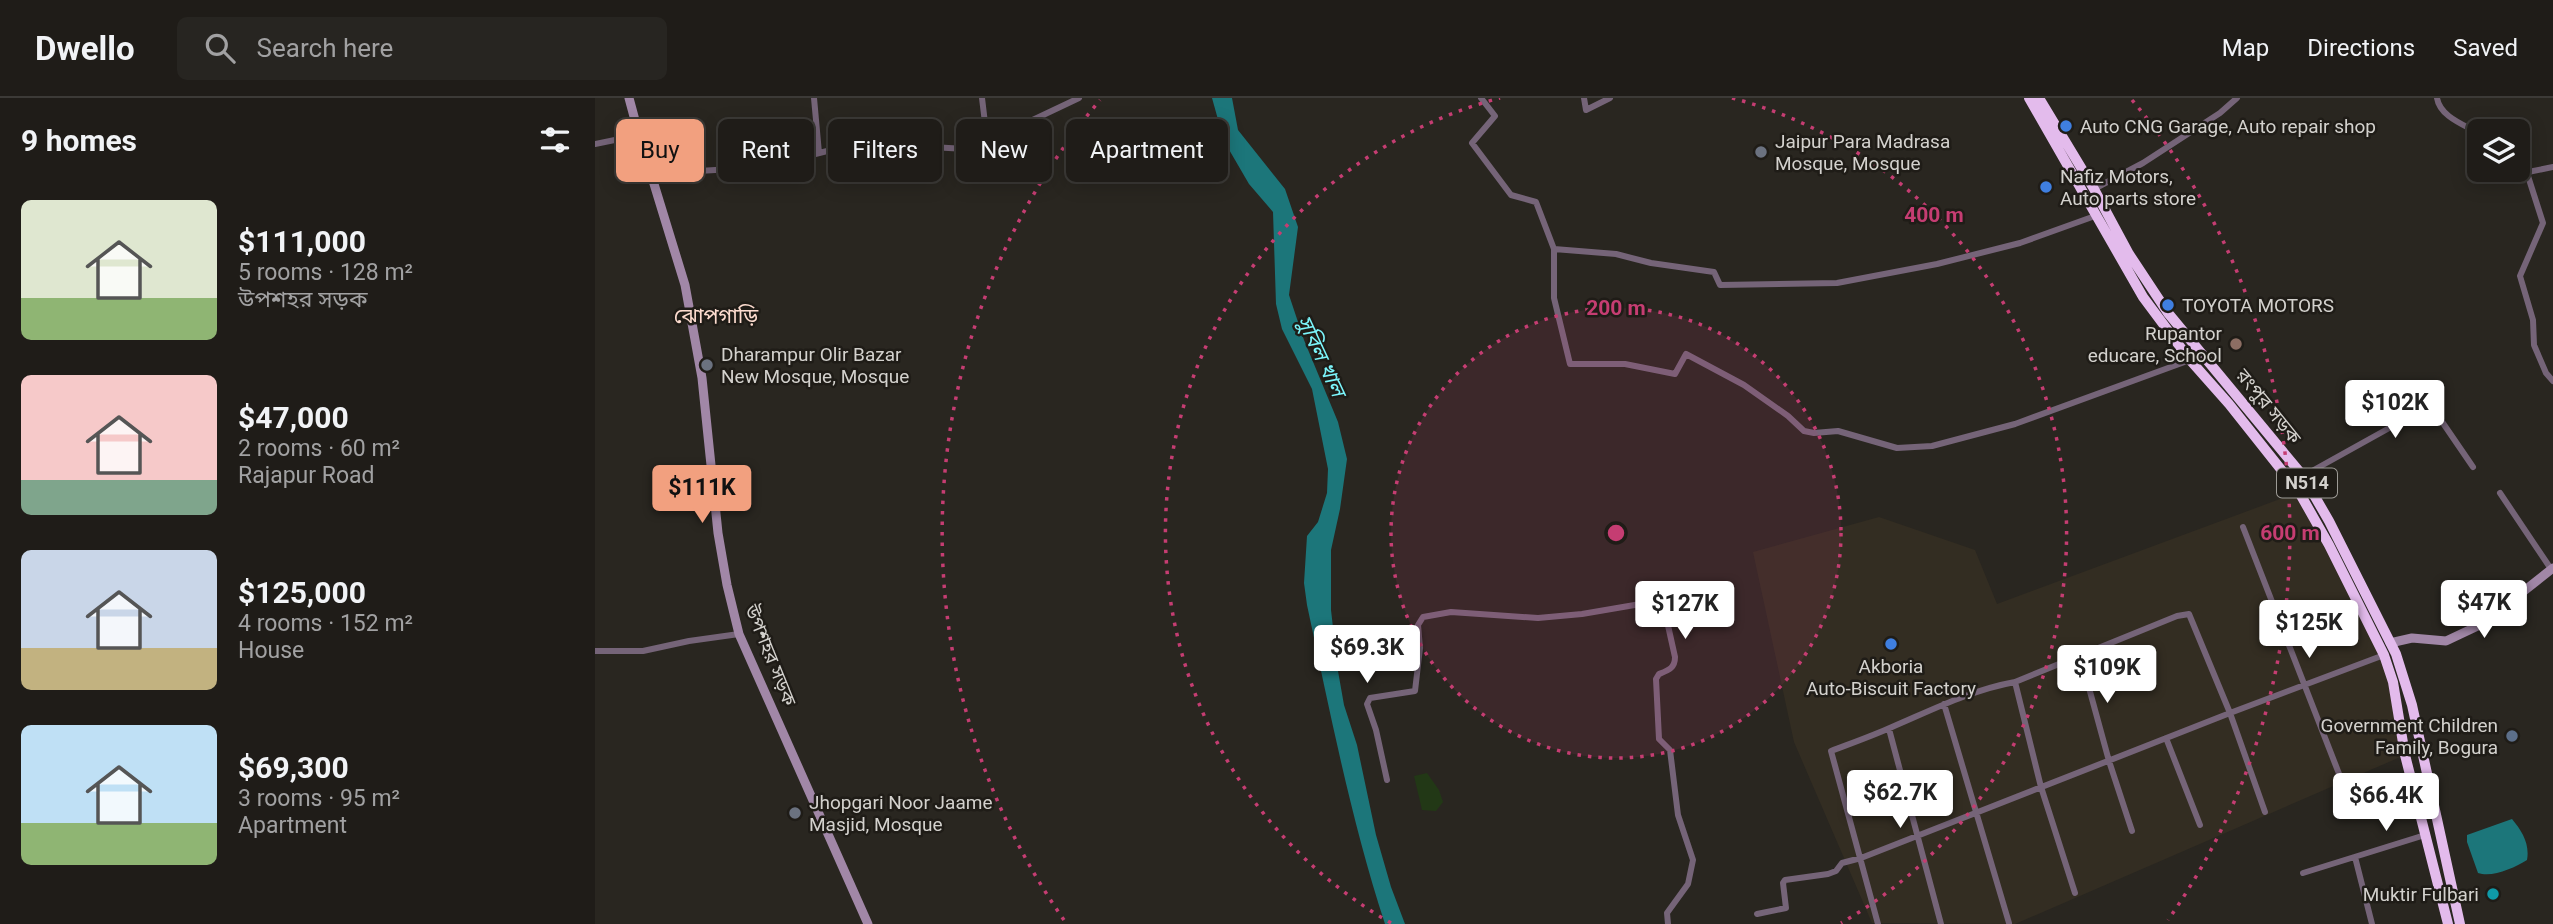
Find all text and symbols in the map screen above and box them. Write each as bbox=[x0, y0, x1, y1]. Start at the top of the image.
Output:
search box bbox=[177, 17, 667, 80]
text: Dwello bbox=[35, 29, 135, 68]
icon: search bbox=[201, 29, 239, 67]
text: Search here bbox=[257, 33, 393, 63]
text: Map bbox=[2222, 34, 2269, 62]
text: Directions bbox=[2307, 34, 2415, 62]
text: Saved bbox=[2453, 34, 2518, 62]
place label: Auto CNG Garage, Auto repair shop bbox=[2080, 115, 2376, 138]
marker: Auto CNG Garage, Auto repair shop bbox=[2058, 118, 2074, 134]
chip: Buy bbox=[616, 119, 704, 182]
chip: Rent bbox=[718, 119, 814, 182]
chip: Filters bbox=[828, 119, 942, 182]
chip: New bbox=[956, 119, 1052, 182]
chip: Apartment bbox=[1066, 119, 1228, 182]
map controls bbox=[2467, 119, 2530, 182]
button: layers bbox=[2467, 119, 2530, 182]
icon: filters bbox=[536, 121, 574, 159]
text: 9 homes bbox=[21, 123, 137, 158]
place label: Jaipur Para Madrasa Mosque, Mosque bbox=[1775, 130, 1950, 175]
marker: Jaipur Para Madrasa Mosque, Mosque bbox=[1753, 144, 1769, 160]
place label: Nafiz Motors, Auto parts store bbox=[2060, 165, 2196, 210]
marker: Nafiz Motors, Auto parts store bbox=[2038, 179, 2054, 195]
text: 400 m bbox=[1904, 203, 1964, 227]
text: $111,000 bbox=[238, 224, 366, 259]
icon: home bbox=[77, 228, 161, 312]
text: 5 rooms · 128 m² bbox=[238, 259, 413, 286]
text: উপশহর সড়ক bbox=[238, 286, 367, 313]
place label: TOYOTA MOTORS bbox=[2182, 294, 2334, 317]
text: 200 m bbox=[1586, 296, 1646, 320]
marker: TOYOTA MOTORS bbox=[2160, 297, 2176, 313]
district label: ঝোপগাড়ি bbox=[674, 304, 759, 328]
water label: সুবিল খাল bbox=[1292, 312, 1352, 404]
place label: Rupantor educare, School bbox=[2088, 322, 2223, 367]
marker: Rupantor educare, School bbox=[2228, 336, 2244, 352]
place label: Dharampur Olir Bazar New Mosque, Mosque bbox=[721, 343, 909, 388]
marker: Dharampur Olir Bazar New Mosque, Mosque bbox=[699, 357, 715, 373]
street label: রংপুর সড়ক bbox=[2231, 363, 2306, 449]
pin: $102K bbox=[2346, 380, 2444, 440]
text: $102K bbox=[2361, 389, 2429, 416]
text: $47,000 bbox=[238, 400, 349, 435]
icon: home bbox=[77, 403, 161, 487]
text: 2 rooms · 60 m² bbox=[238, 435, 400, 462]
text: Rajapur Road bbox=[238, 462, 375, 489]
pin: $111K bbox=[653, 466, 751, 525]
road number: N514 bbox=[2277, 468, 2337, 498]
text: $111K bbox=[668, 474, 736, 501]
centre of rings bbox=[1604, 521, 1628, 545]
text: 600 m bbox=[2260, 521, 2320, 545]
text: $125,000 bbox=[238, 575, 366, 610]
icon: home bbox=[77, 578, 161, 662]
pin: $47K bbox=[2443, 580, 2525, 640]
pin: $127K bbox=[1636, 582, 1734, 641]
text: $47K bbox=[2457, 589, 2511, 616]
text: $127K bbox=[1651, 590, 1719, 617]
street label: উপশহর সড়ক bbox=[739, 600, 801, 710]
pin: $125K bbox=[2260, 601, 2358, 660]
text: $125K bbox=[2275, 609, 2343, 636]
text: 4 rooms · 152 m² bbox=[238, 610, 413, 637]
pin: $69.3K bbox=[1310, 626, 1424, 685]
text: $69.3K bbox=[1330, 634, 1404, 661]
marker: Akboria Auto-Biscuit Factory bbox=[1883, 636, 1899, 652]
text: House bbox=[238, 637, 304, 664]
pin: $109K bbox=[2058, 646, 2156, 705]
text: $109K bbox=[2073, 654, 2141, 681]
place label: Akboria Auto-Biscuit Factory bbox=[1806, 655, 1976, 700]
place label: Government Children Family, Bogura bbox=[2320, 714, 2498, 759]
marker: Government Children Family, Bogura bbox=[2504, 728, 2520, 744]
text: $69,300 bbox=[238, 750, 349, 785]
icon: home bbox=[77, 753, 161, 837]
pin: $62.7K bbox=[1843, 770, 1957, 830]
pin: $66.4K bbox=[2329, 774, 2443, 833]
text: $62.7K bbox=[1863, 779, 1937, 806]
text: $66.4K bbox=[2349, 782, 2423, 809]
text: 3 rooms · 95 m² bbox=[238, 785, 400, 812]
place label: Jhopgari Noor Jaame Masjid, Mosque bbox=[809, 791, 993, 836]
marker: Jhopgari Noor Jaame Masjid, Mosque bbox=[787, 805, 803, 821]
text: Apartment bbox=[238, 812, 347, 839]
place label: Muktir Fulbari bbox=[2363, 883, 2479, 906]
marker: Muktir Fulbari bbox=[2485, 886, 2501, 902]

